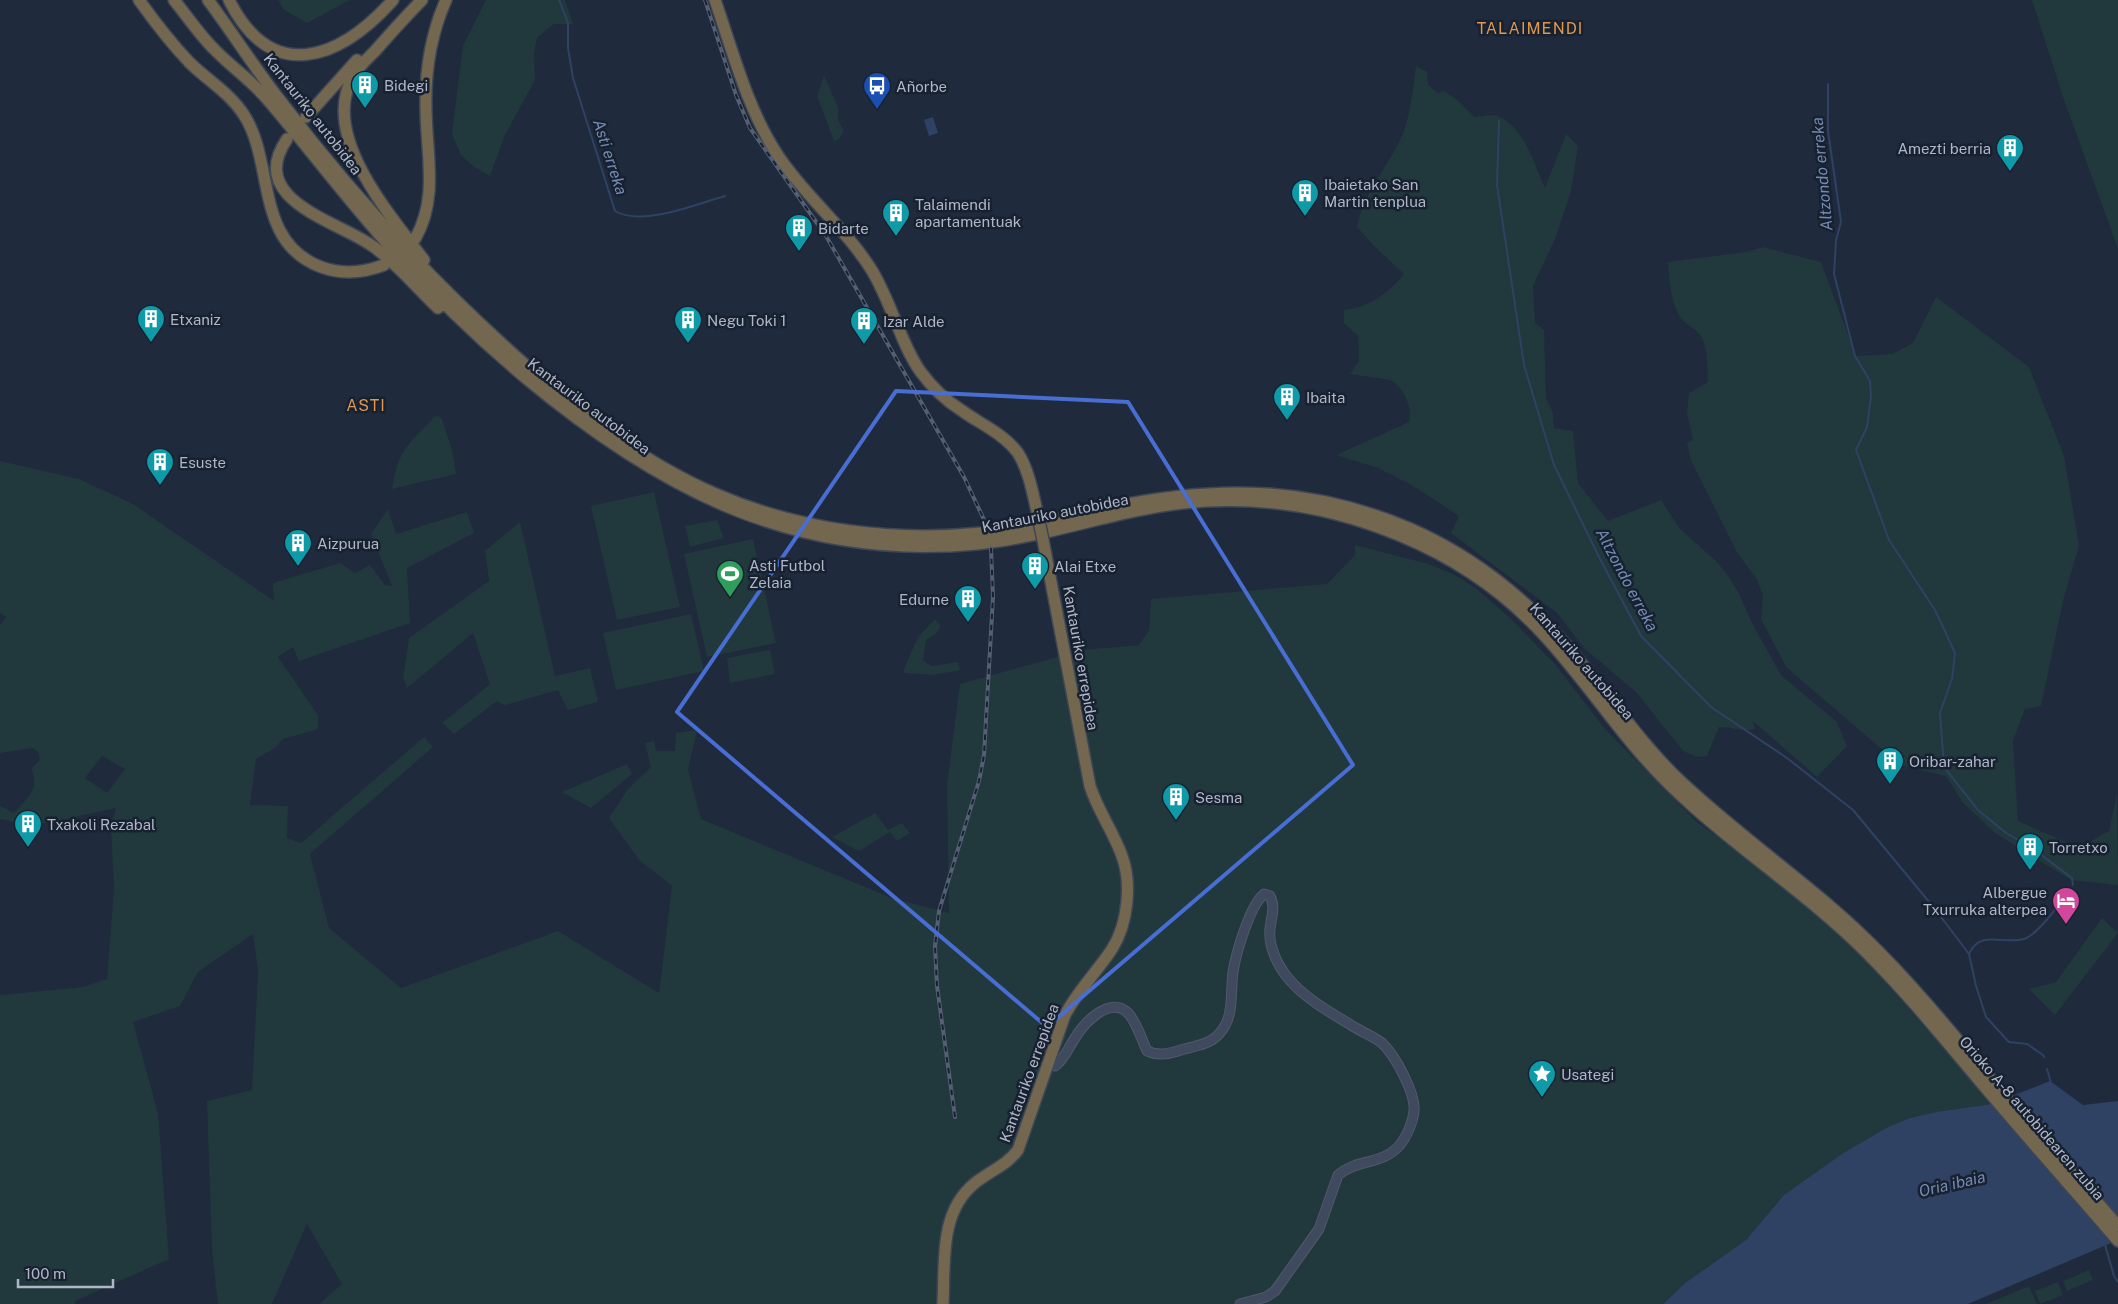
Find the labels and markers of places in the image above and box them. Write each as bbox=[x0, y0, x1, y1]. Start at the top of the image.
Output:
building icon: Bidegi bbox=[350, 70, 380, 109]
bus stop icon: Añorbe bbox=[862, 71, 892, 110]
place label: Bidegi bbox=[384, 77, 428, 94]
place label: Añorbe bbox=[896, 78, 947, 95]
building icon: Amezti berria bbox=[1995, 133, 2025, 172]
place label: Amezti berria bbox=[1897, 140, 1991, 157]
place label: Ibaietako San Martin tenplua bbox=[1324, 176, 1426, 210]
building icon: Ibaietako San Martin tenplua bbox=[1290, 178, 1320, 217]
place label: Talaimendi apartamentuak bbox=[915, 196, 1021, 230]
building icon: Talaimendi apartamentuak bbox=[881, 198, 911, 237]
building icon: Bidarte bbox=[784, 213, 814, 252]
place label: Bidarte bbox=[818, 220, 869, 237]
building icon: Etxaniz bbox=[136, 304, 166, 343]
building icon: Negu Toki 1 bbox=[673, 305, 703, 344]
building icon: Izar Alde bbox=[849, 306, 879, 345]
place label: Etxaniz bbox=[170, 311, 221, 328]
place label: Negu Toki 1 bbox=[707, 312, 786, 329]
place label: Izar Alde bbox=[883, 313, 945, 330]
building icon: Ibaita bbox=[1272, 382, 1302, 421]
place label: Ibaita bbox=[1306, 389, 1345, 406]
building icon: Esuste bbox=[145, 447, 175, 486]
place label: Esuste bbox=[179, 454, 226, 471]
building icon: Aizpurua bbox=[283, 528, 313, 567]
place label: Aizpurua bbox=[317, 535, 379, 552]
building icon: Alai Etxe bbox=[1020, 551, 1050, 590]
place label: Asti Futbol Zelaia bbox=[749, 557, 825, 591]
place label: Alai Etxe bbox=[1054, 558, 1116, 575]
sports icon: Asti Futbol Zelaia bbox=[715, 559, 745, 598]
building icon: Edurne bbox=[953, 584, 983, 623]
place label: Edurne bbox=[899, 591, 949, 608]
building icon: Oribar-zahar bbox=[1875, 746, 1905, 785]
place label: Oribar-zahar bbox=[1909, 753, 1996, 770]
building icon: Sesma bbox=[1161, 782, 1191, 821]
place label: Sesma bbox=[1195, 789, 1242, 806]
building icon: Txakoli Rezabal bbox=[13, 809, 43, 848]
place label: Txakoli Rezabal bbox=[47, 816, 156, 833]
building icon: Torretxo bbox=[2015, 832, 2045, 871]
place label: Torretxo bbox=[2049, 839, 2108, 856]
place label: Albergue Txurruka alterpea bbox=[1923, 884, 2047, 918]
hotel icon: Albergue Txurruka alterpea bbox=[2051, 886, 2081, 925]
place icon: Usategi bbox=[1527, 1059, 1557, 1098]
place label: Usategi bbox=[1561, 1066, 1614, 1083]

